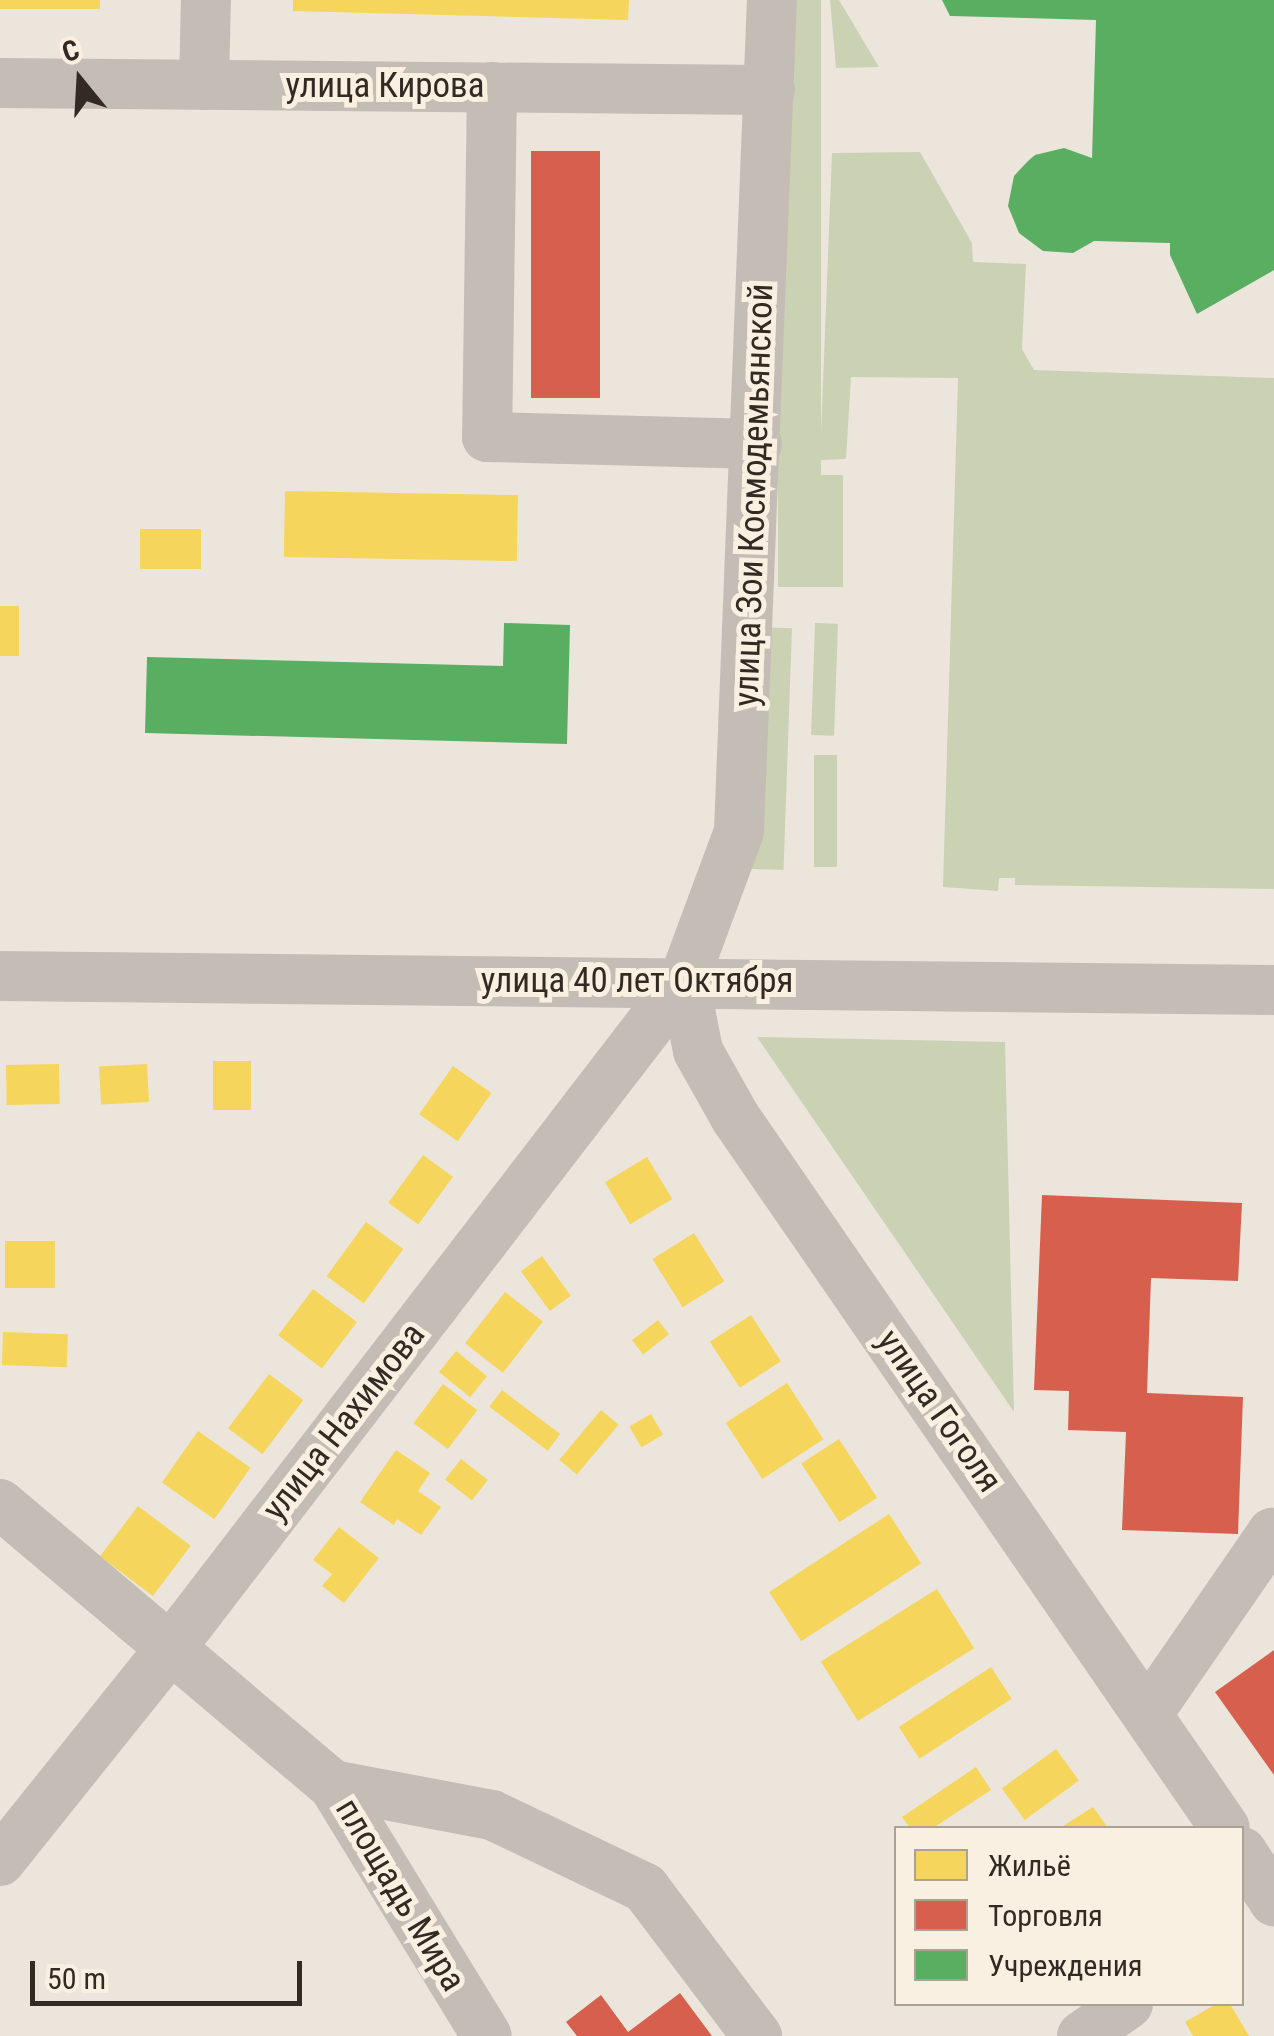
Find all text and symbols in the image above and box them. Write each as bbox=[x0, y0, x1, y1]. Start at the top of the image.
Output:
north arrow bbox=[30, 30, 130, 130]
text: С bbox=[58, 33, 83, 69]
street label: улица Кирова bbox=[286, 65, 484, 107]
street label: улица Зои Космодемьянской bbox=[726, 283, 782, 707]
street label: улица 40 лет Октября bbox=[481, 960, 793, 1002]
street label: улица Нахимова bbox=[254, 1315, 434, 1529]
street label: улица Гоголя bbox=[868, 1322, 1010, 1500]
street label: площадь Мира bbox=[326, 1791, 474, 1999]
legend bbox=[894, 1826, 1244, 2006]
text: Жильё bbox=[988, 1848, 1071, 1883]
text: Торговля bbox=[988, 1898, 1103, 1933]
scale bar bbox=[35, 1941, 308, 2003]
text: Учреждения bbox=[988, 1948, 1142, 1983]
text: 50 m bbox=[47, 1961, 106, 1996]

